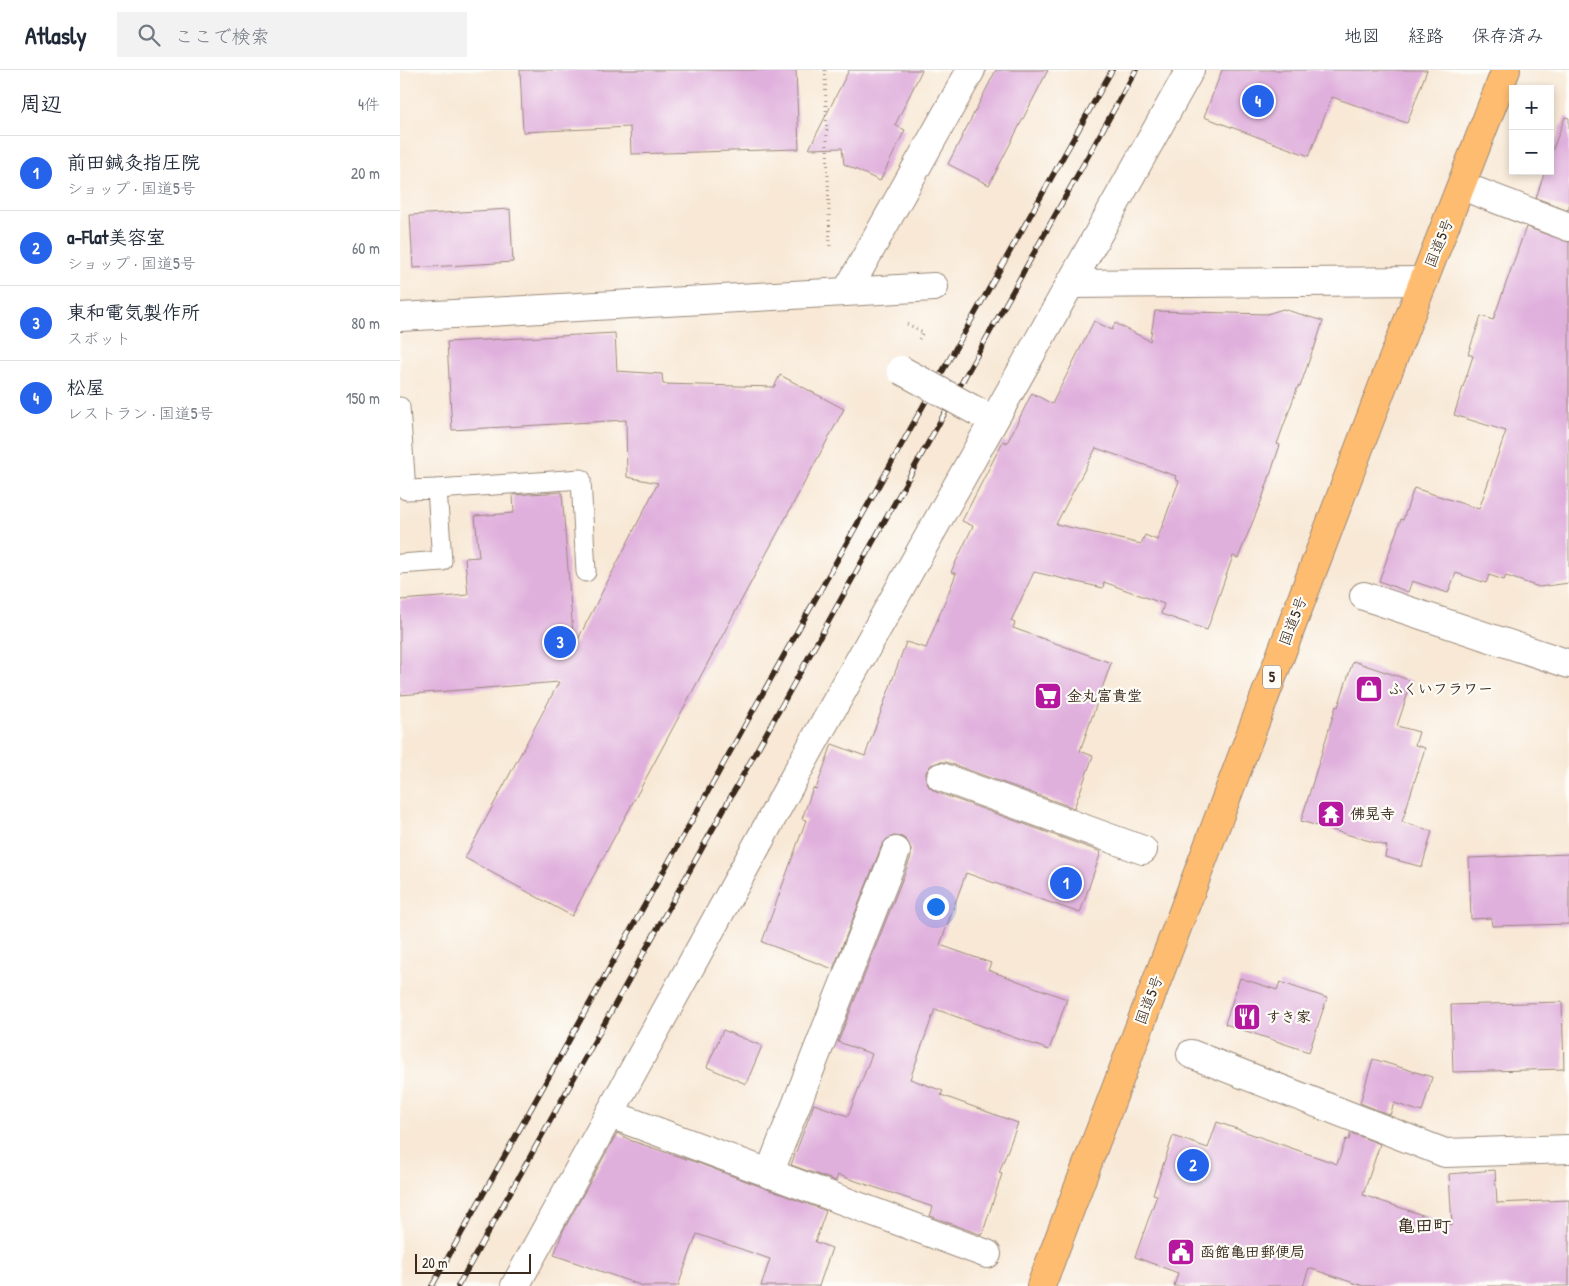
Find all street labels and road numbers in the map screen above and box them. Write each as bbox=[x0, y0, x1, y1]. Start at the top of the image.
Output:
street label: 国道5号 bbox=[1419, 215, 1458, 271]
street label: 国道5号 bbox=[1274, 593, 1312, 649]
road number: 5 bbox=[1263, 666, 1281, 688]
street label: 国道5号 bbox=[1130, 972, 1168, 1028]

